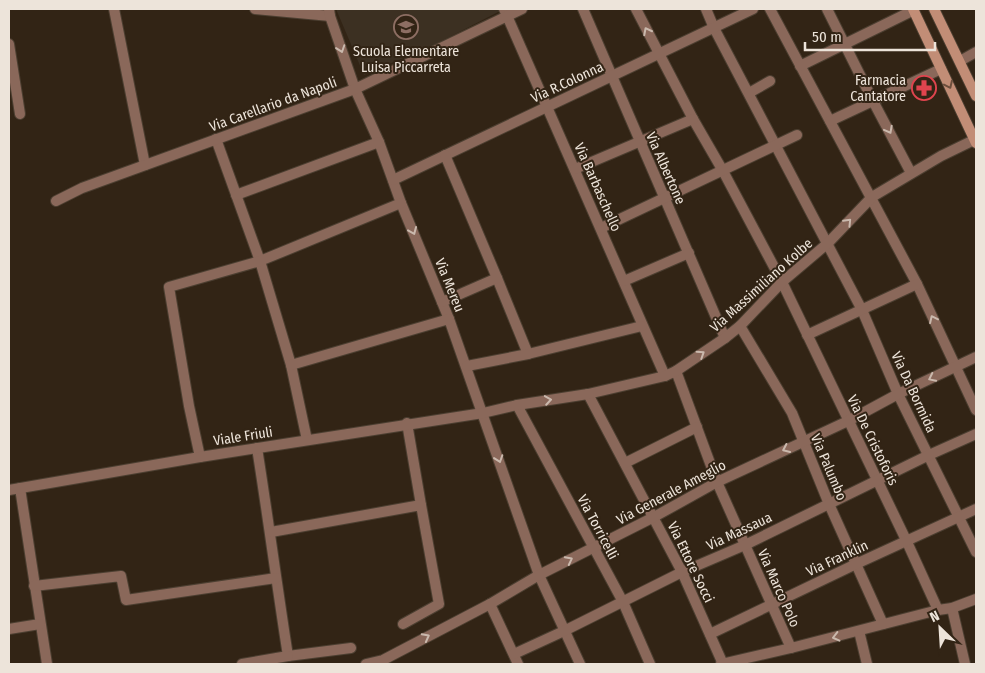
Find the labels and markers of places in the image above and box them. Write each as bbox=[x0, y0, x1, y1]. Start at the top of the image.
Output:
school or university icon: Scuola Elementare Luisa Piccarreta bbox=[393, 14, 419, 40]
place label: Scuola Elementare Luisa Piccarreta bbox=[353, 43, 459, 76]
place label: Farmacia Cantatore bbox=[850, 72, 906, 105]
pharmacy icon: Farmacia Cantatore bbox=[911, 75, 937, 101]

